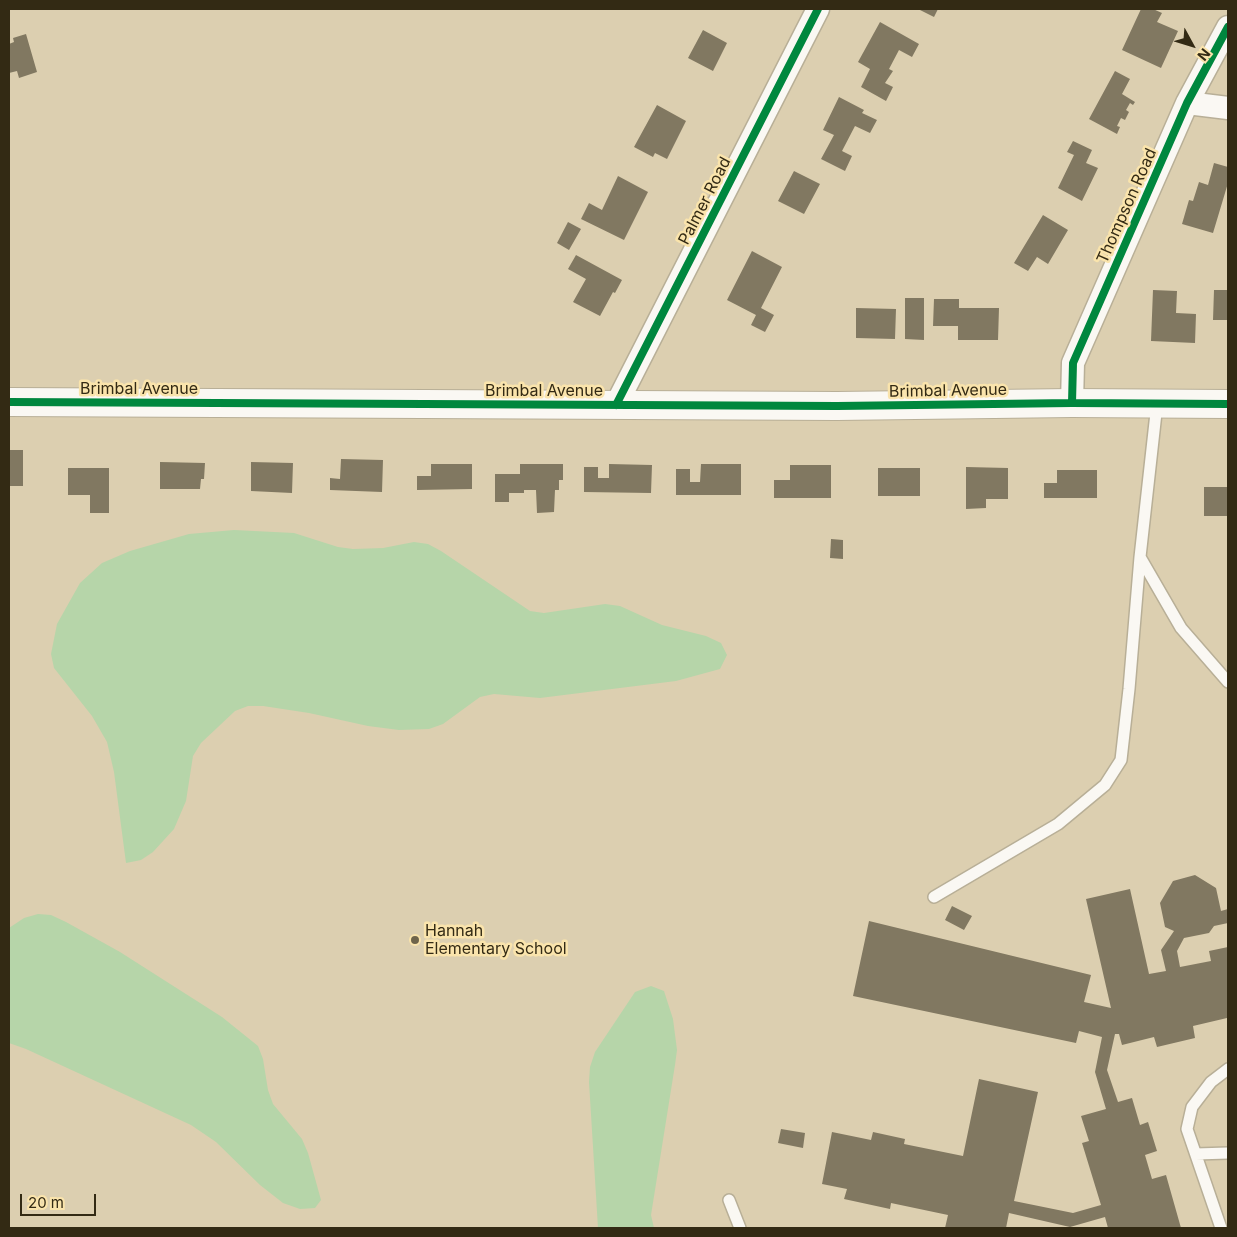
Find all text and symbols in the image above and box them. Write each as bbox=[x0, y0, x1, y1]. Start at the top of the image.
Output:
north arrow bbox=[1167, 20, 1217, 70]
text: N bbox=[1194, 45, 1214, 64]
street label: Thompson Road bbox=[1093, 146, 1161, 266]
street label: Palmer Road bbox=[675, 154, 735, 248]
street label: Brimbal Avenue bbox=[80, 379, 198, 399]
street label: Brimbal Avenue bbox=[889, 380, 1007, 402]
street label: Brimbal Avenue bbox=[485, 381, 603, 401]
place label: Hannah Elementary School bbox=[425, 921, 567, 959]
marker: Hannah Elementary School bbox=[409, 934, 421, 946]
scale bar bbox=[22, 1184, 99, 1216]
text: 20 m bbox=[28, 1193, 64, 1212]

